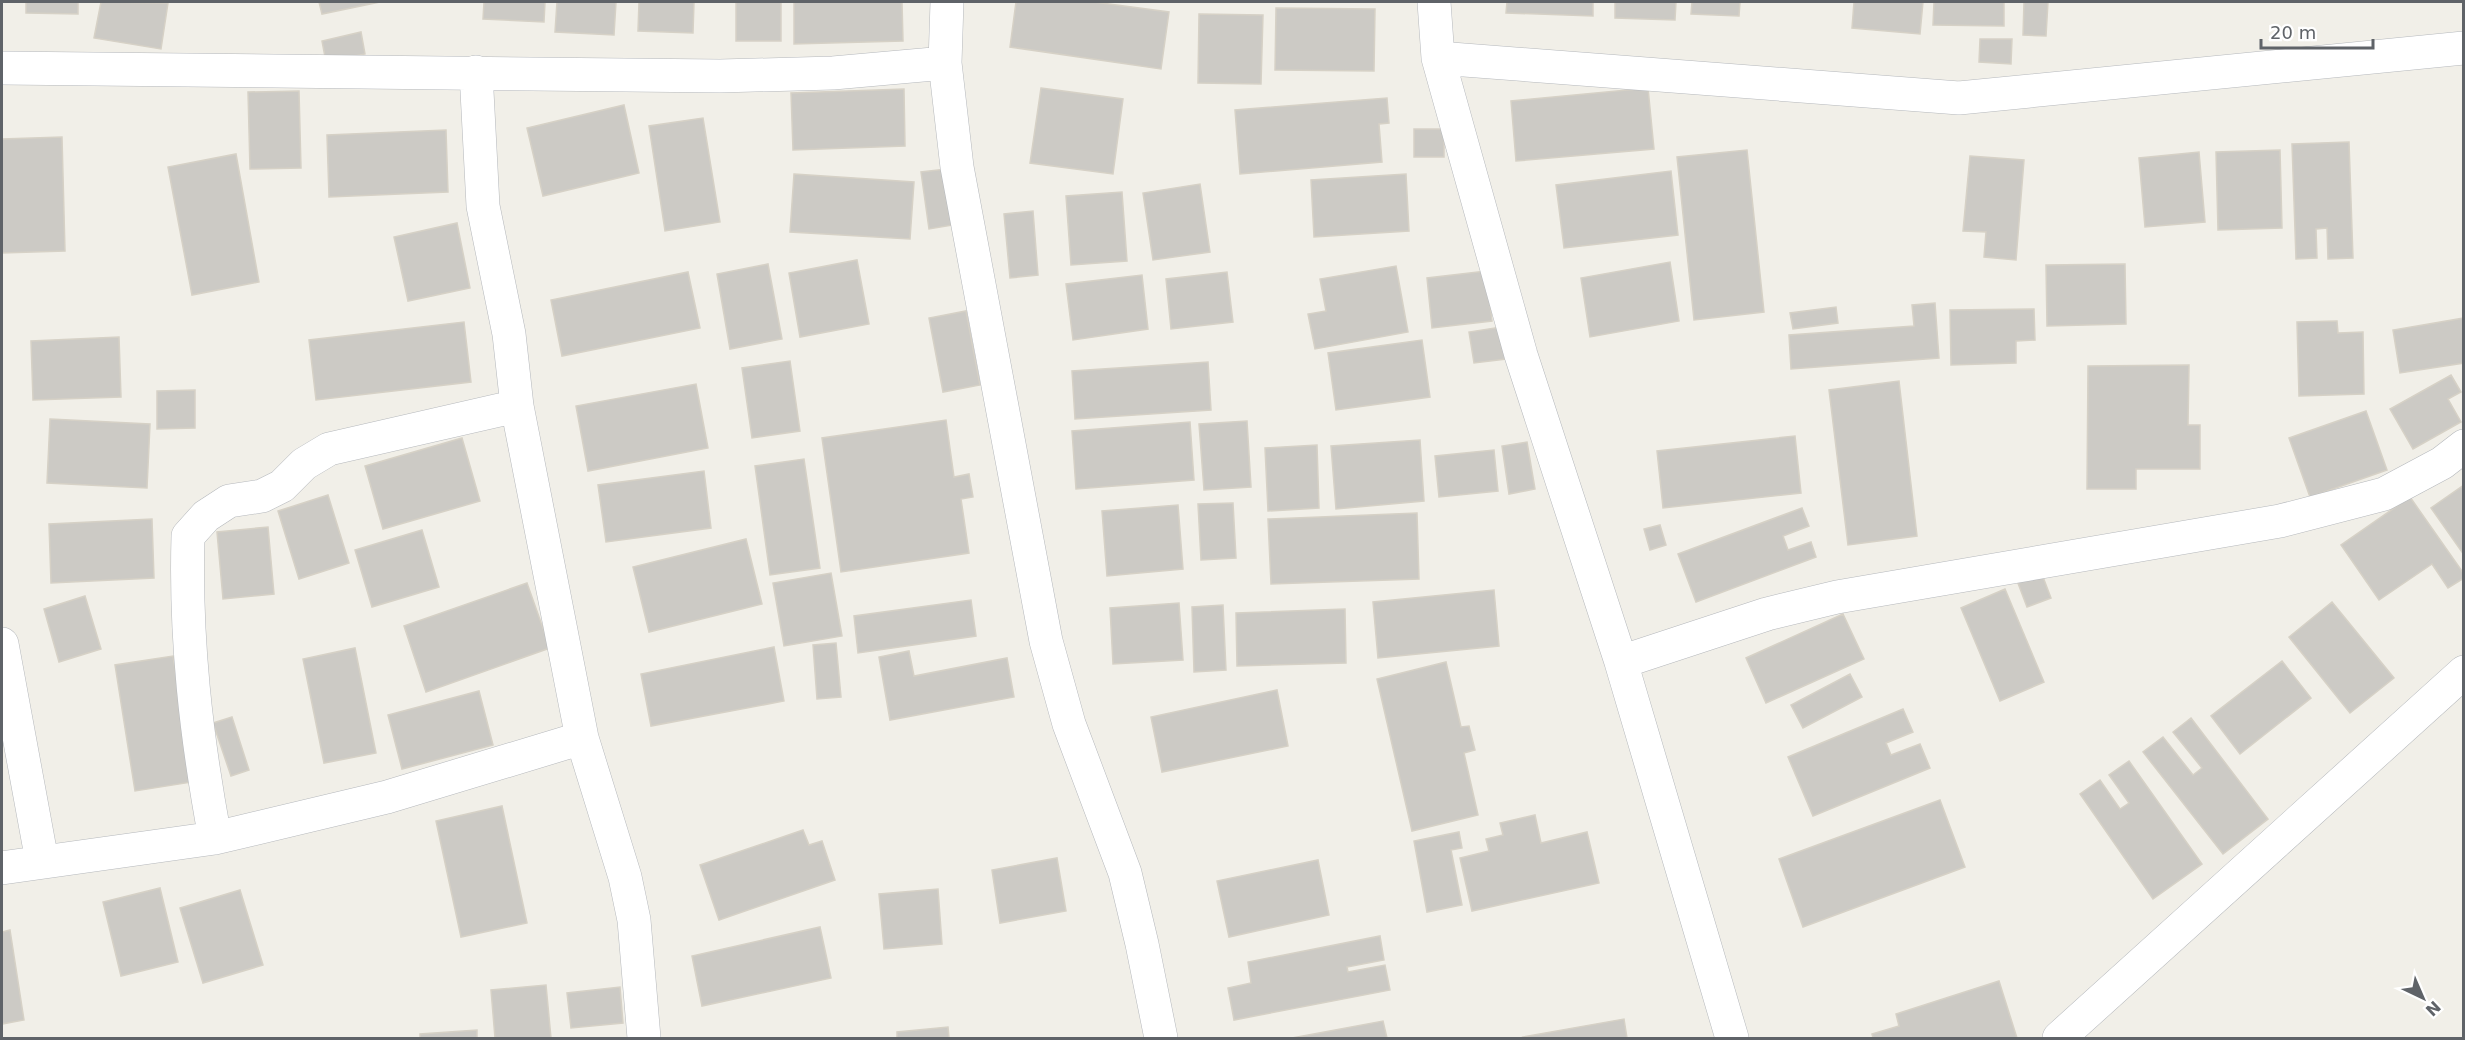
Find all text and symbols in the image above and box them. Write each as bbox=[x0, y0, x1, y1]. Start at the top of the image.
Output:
scale bar bbox=[2261, 12, 2374, 50]
text: 20 m bbox=[2270, 22, 2316, 43]
north arrow bbox=[2393, 968, 2453, 1028]
text: N bbox=[2422, 997, 2444, 1020]

